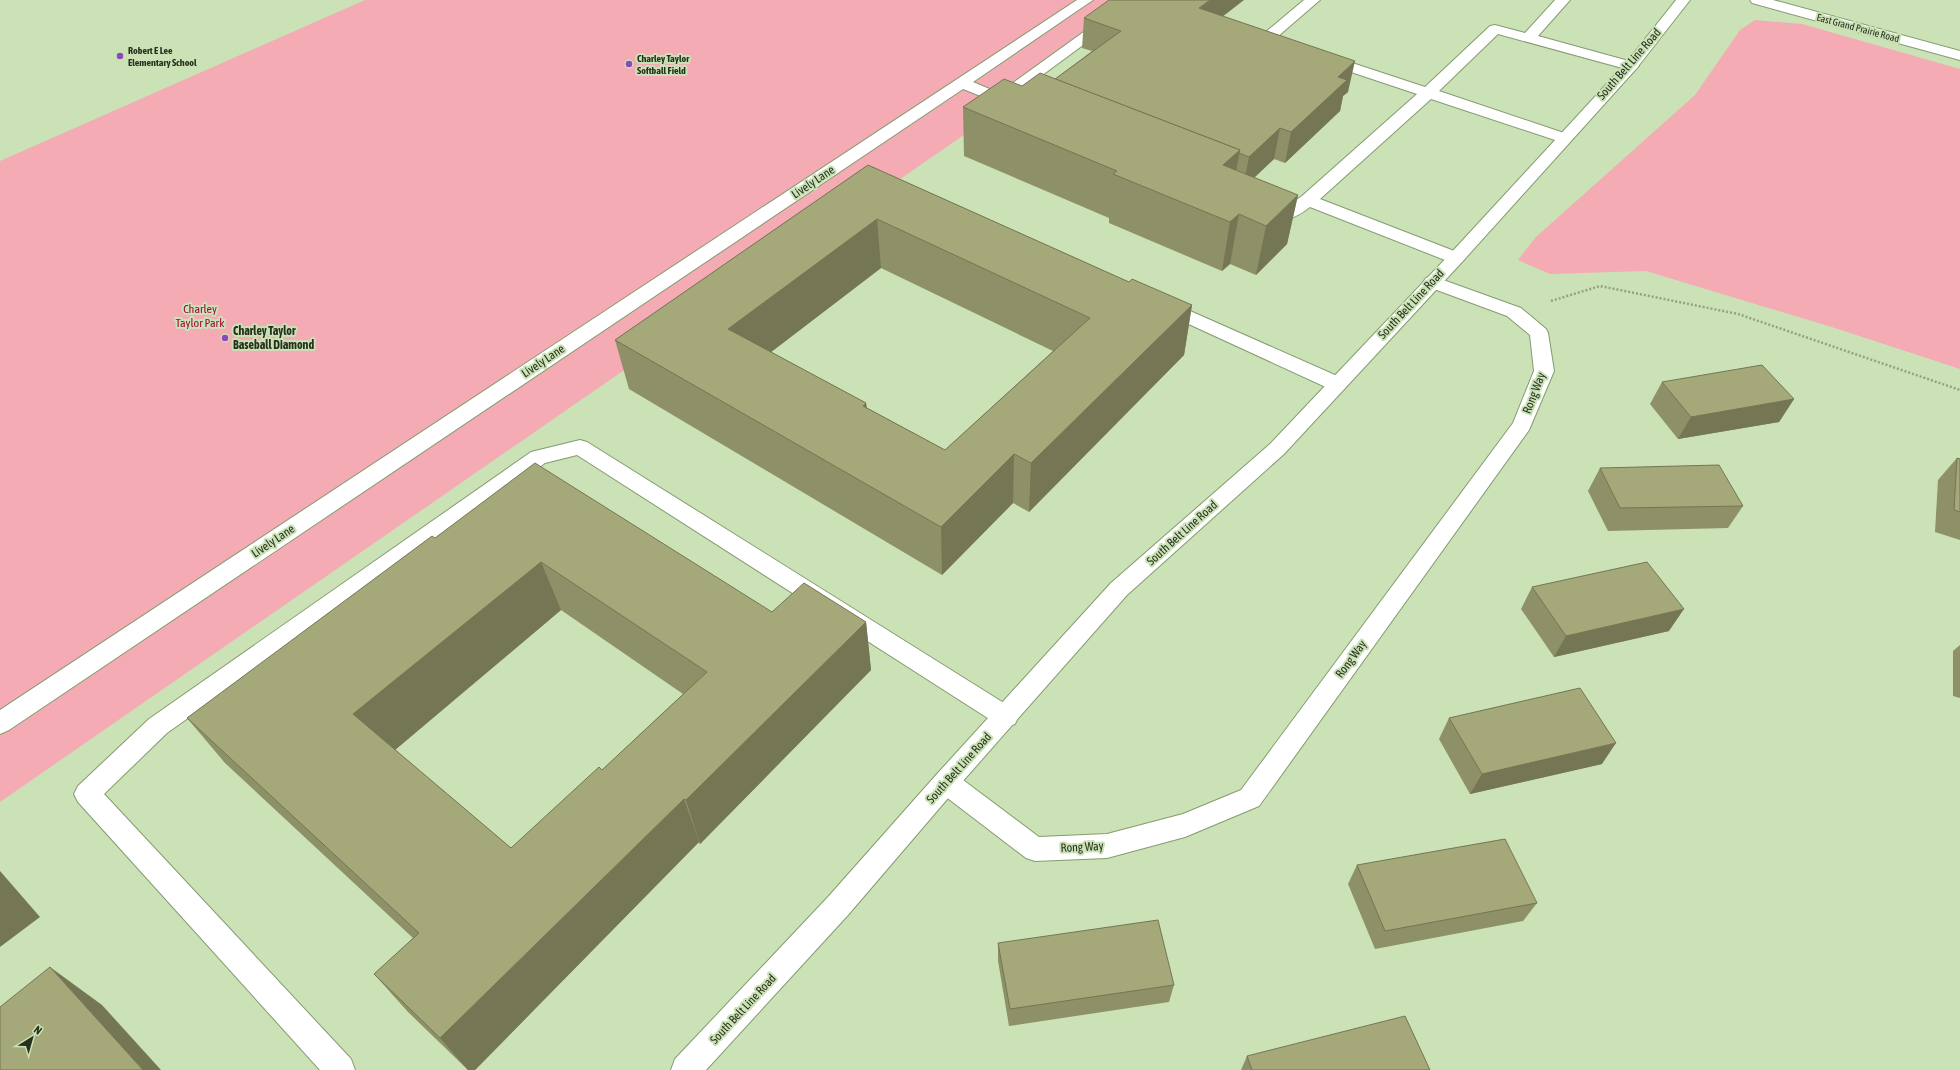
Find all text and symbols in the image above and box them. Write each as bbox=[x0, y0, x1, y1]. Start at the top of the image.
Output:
street label: East Grand Prairie Road bbox=[1815, 12, 1901, 44]
street label: South Belt Line Road bbox=[1594, 25, 1664, 103]
place label: Robert E Lee Elementary School bbox=[128, 45, 197, 68]
marker: Robert E Lee Elementary School bbox=[115, 51, 125, 61]
place label: Charley Taylor Softball Field bbox=[637, 53, 690, 76]
marker: Charley Taylor Softball Field bbox=[624, 59, 634, 69]
street label: Lively Lane bbox=[789, 163, 837, 201]
street label: South Belt Line Road bbox=[1375, 266, 1447, 342]
park label: Charley Taylor Park bbox=[176, 302, 225, 330]
place label: Charley Taylor Baseball Diamond bbox=[233, 324, 314, 352]
marker: Charley Taylor Baseball Diamond bbox=[220, 333, 230, 343]
street label: Lively Lane bbox=[519, 342, 567, 380]
street label: Rong Way bbox=[1520, 370, 1548, 416]
street label: South Belt Line Road bbox=[1144, 498, 1220, 568]
street label: Lively Lane bbox=[249, 522, 297, 560]
street label: Rong Way bbox=[1333, 637, 1369, 681]
street label: South Belt Line Road bbox=[924, 730, 994, 806]
street label: Rong Way bbox=[1060, 839, 1104, 855]
street label: South Belt Line Road bbox=[707, 971, 779, 1047]
north arrow bbox=[12, 1018, 52, 1058]
text: N bbox=[32, 1023, 44, 1037]

